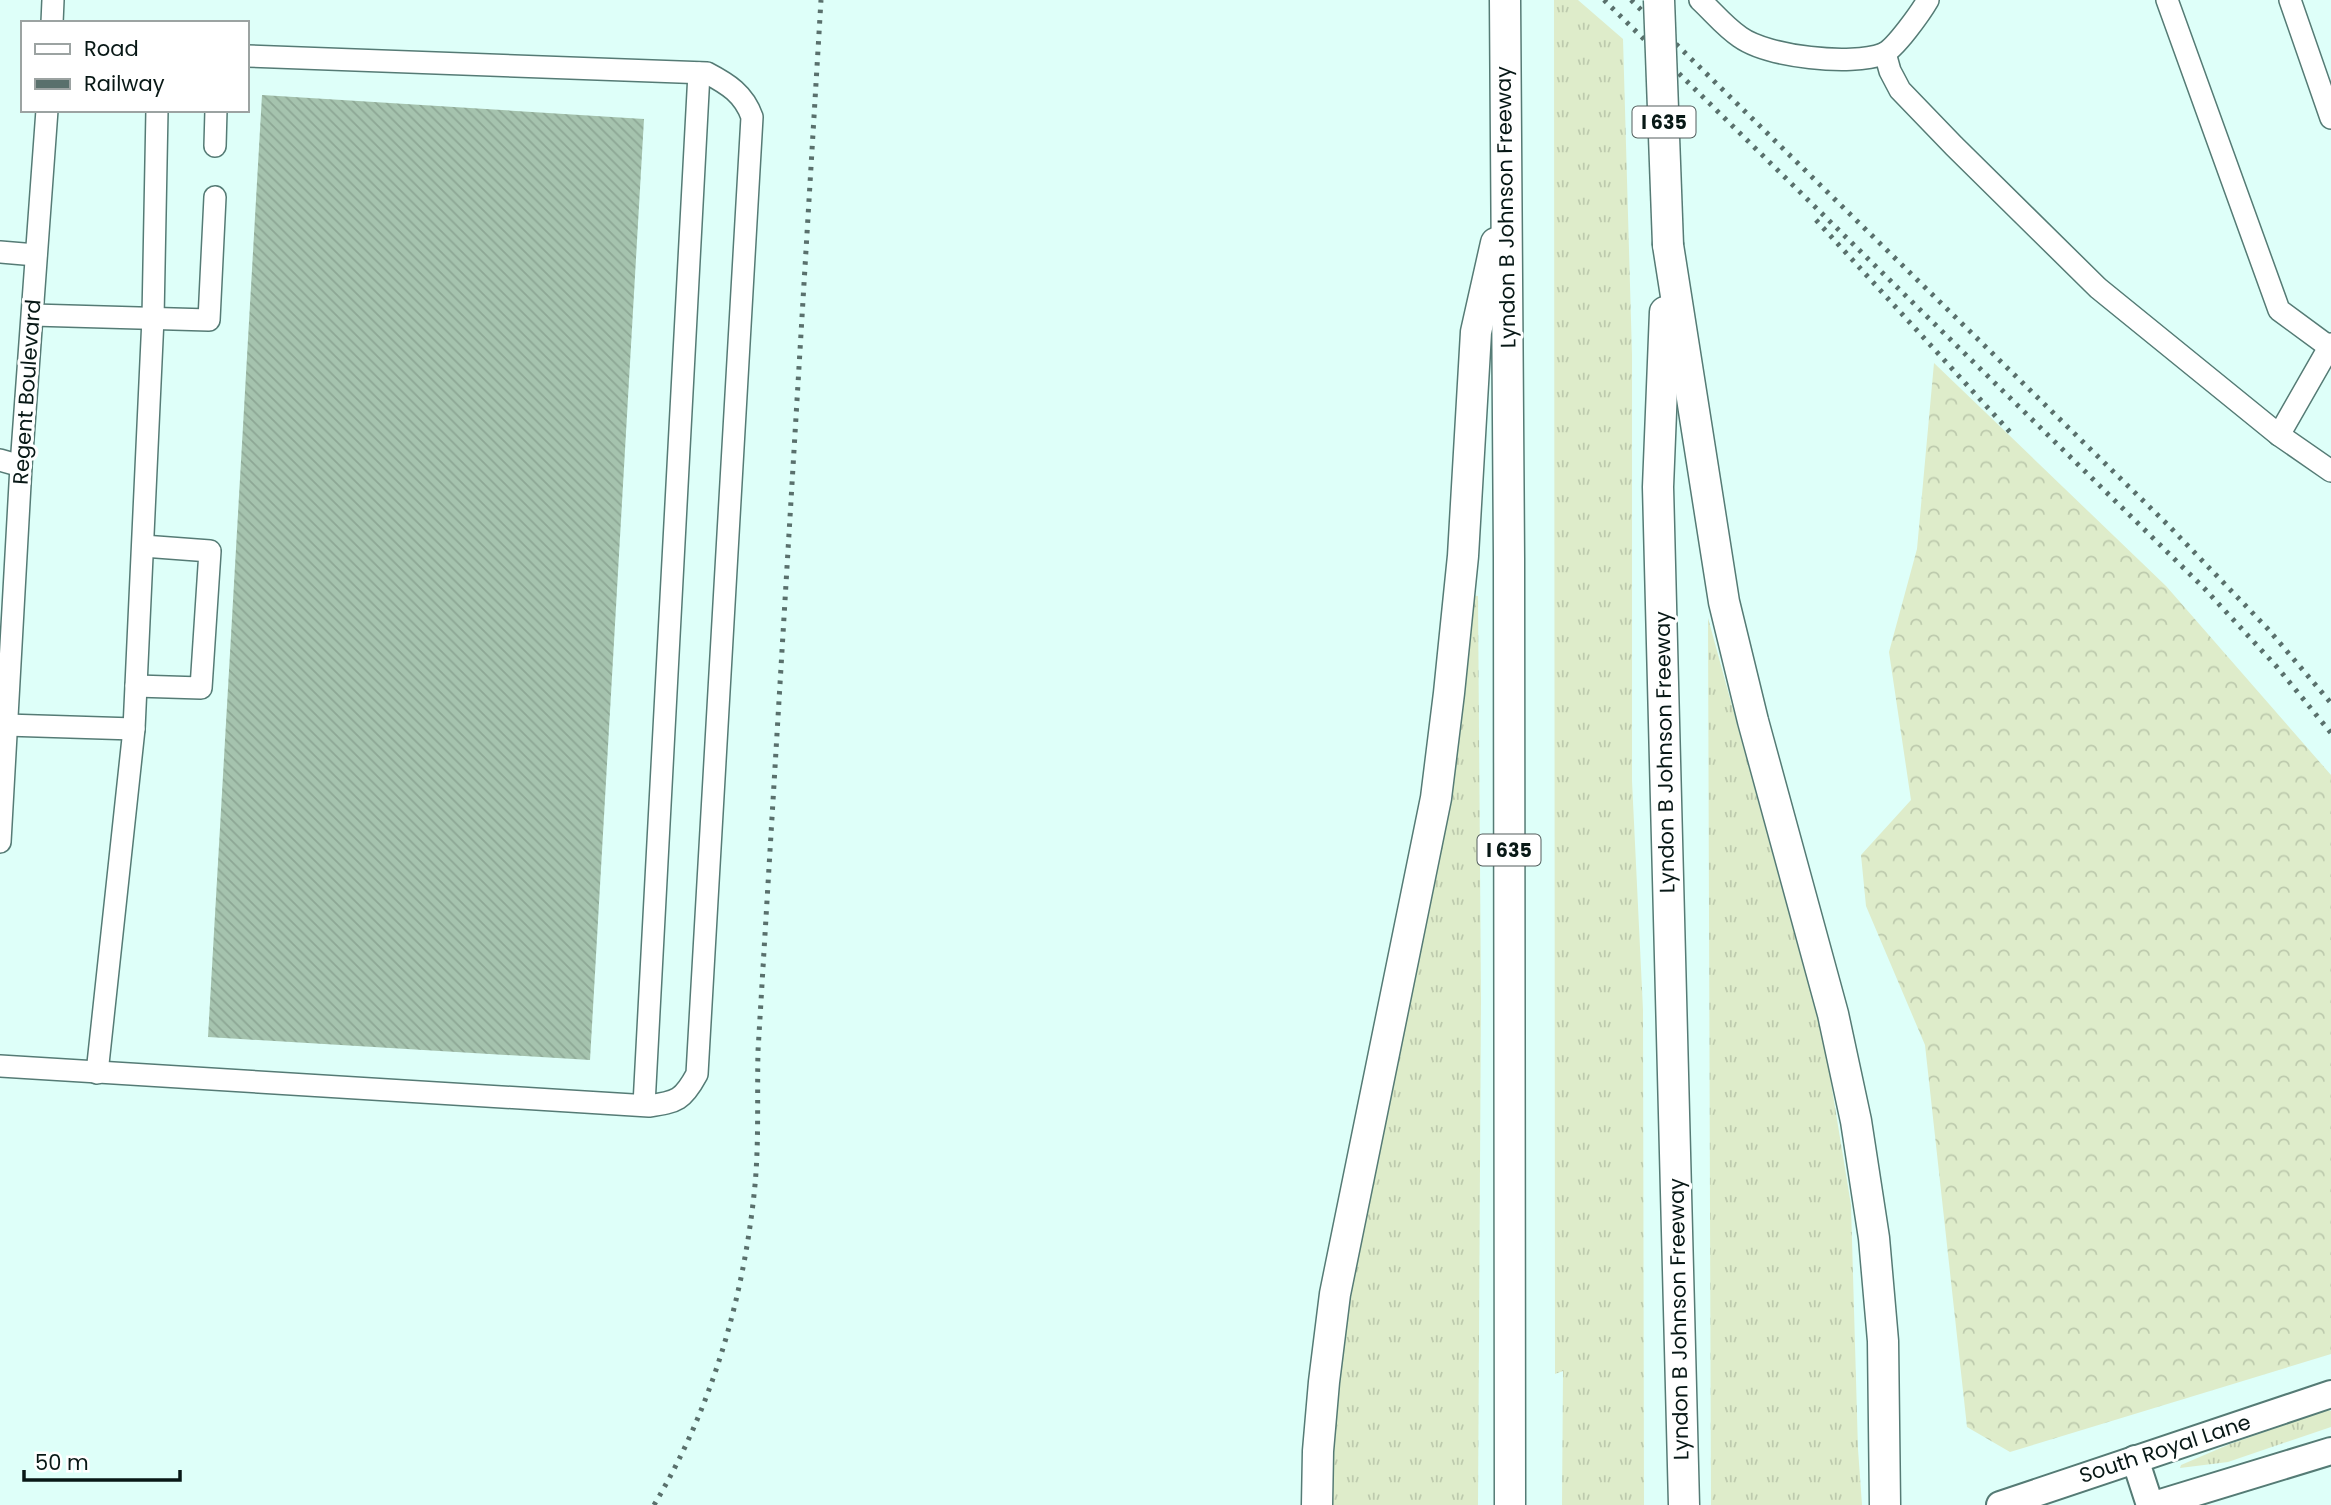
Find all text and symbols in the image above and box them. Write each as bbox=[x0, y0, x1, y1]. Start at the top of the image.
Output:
legend bbox=[21, 21, 248, 112]
text: Road bbox=[84, 34, 139, 63]
street label: Lyndon B Johnson Freeway bbox=[1489, 66, 1522, 348]
text: Railway bbox=[84, 69, 165, 98]
road number: I 635 bbox=[1632, 106, 1696, 138]
street label: Regent Boulevard bbox=[6, 298, 47, 486]
street label: Lyndon B Johnson Freeway bbox=[1648, 611, 1681, 893]
road number: I 635 bbox=[1478, 834, 1540, 866]
street label: Lyndon B Johnson Freeway bbox=[1662, 1178, 1695, 1460]
street label: South Royal Lane bbox=[2075, 1407, 2254, 1490]
scale bar bbox=[24, 1438, 180, 1482]
text: 50 m bbox=[35, 1448, 89, 1477]

